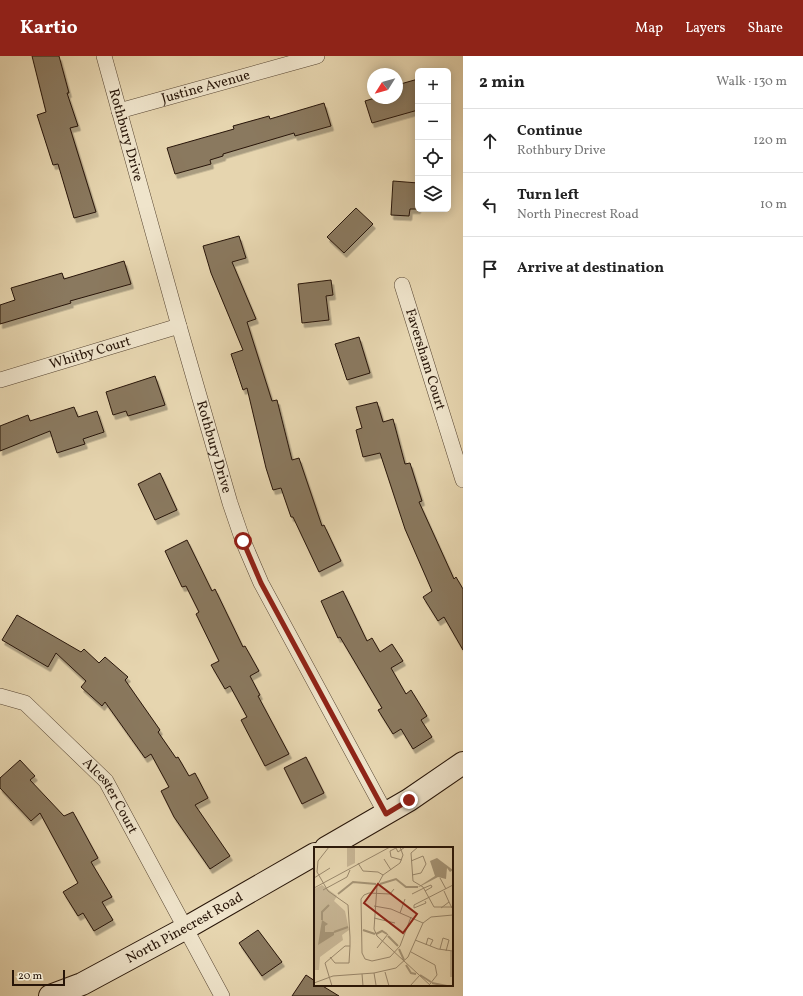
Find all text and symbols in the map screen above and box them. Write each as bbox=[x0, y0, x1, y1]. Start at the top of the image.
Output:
text: Kartio bbox=[20, 15, 78, 41]
text: Map bbox=[635, 19, 663, 38]
text: Layers bbox=[685, 19, 725, 38]
text: Share bbox=[747, 19, 783, 38]
street label: Justine Avenue bbox=[159, 65, 253, 108]
north arrow bbox=[367, 68, 403, 104]
map controls bbox=[415, 68, 451, 212]
button: + bbox=[415, 68, 451, 104]
text: 2 min bbox=[479, 71, 525, 94]
text: Walk · 130 m bbox=[716, 73, 787, 91]
street label: Rothbury Drive bbox=[104, 86, 148, 184]
button: − bbox=[415, 104, 451, 140]
text: Continue bbox=[517, 121, 582, 142]
icon: ahead bbox=[479, 130, 501, 152]
text: 120 m bbox=[753, 132, 787, 150]
button: locate bbox=[415, 140, 451, 176]
text: Rothbury Drive bbox=[517, 142, 606, 160]
button: layers bbox=[415, 176, 451, 212]
text: Turn left bbox=[517, 185, 579, 206]
icon: left bbox=[479, 194, 501, 216]
text: 10 m bbox=[760, 196, 787, 214]
text: North Pinecrest Road bbox=[517, 206, 639, 224]
icon: arrive bbox=[479, 258, 501, 280]
text: Arrive at destination bbox=[517, 258, 664, 279]
street label: Faversham Court bbox=[400, 306, 450, 413]
street label: Whitby Court bbox=[47, 332, 133, 374]
street label: Rothbury Drive bbox=[191, 398, 236, 496]
route start bbox=[234, 532, 252, 550]
street label: Alcester Court bbox=[78, 754, 142, 837]
route end bbox=[400, 791, 418, 809]
inset map bbox=[314, 847, 453, 986]
street label: North Pinecrest Road bbox=[123, 888, 247, 968]
scale bar bbox=[12, 968, 65, 987]
text: 20 m bbox=[18, 969, 42, 984]

